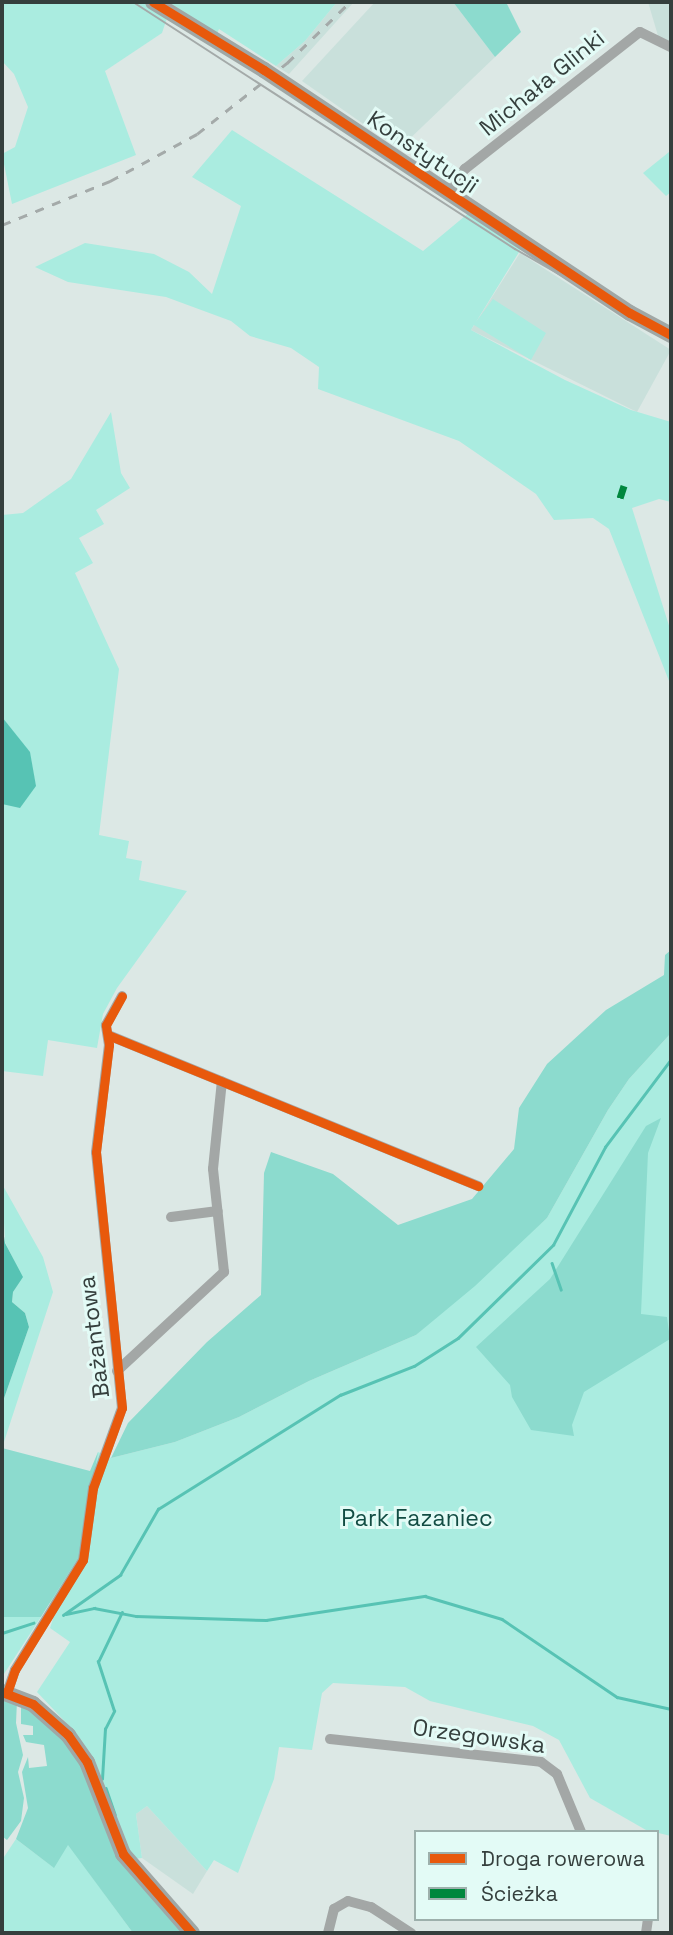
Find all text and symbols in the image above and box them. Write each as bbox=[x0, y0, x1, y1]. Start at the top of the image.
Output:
street label: Michała Glinki bbox=[474, 24, 610, 142]
street label: Konstytucji bbox=[362, 105, 484, 199]
street label: Bażantowa bbox=[73, 1274, 115, 1400]
park label: Park Fazaniec bbox=[341, 1504, 493, 1532]
street label: Orzegowska bbox=[411, 1713, 547, 1759]
legend bbox=[414, 1830, 659, 1921]
text: Droga rowerowa bbox=[481, 1845, 645, 1872]
text: Ścieżka bbox=[481, 1880, 558, 1907]

